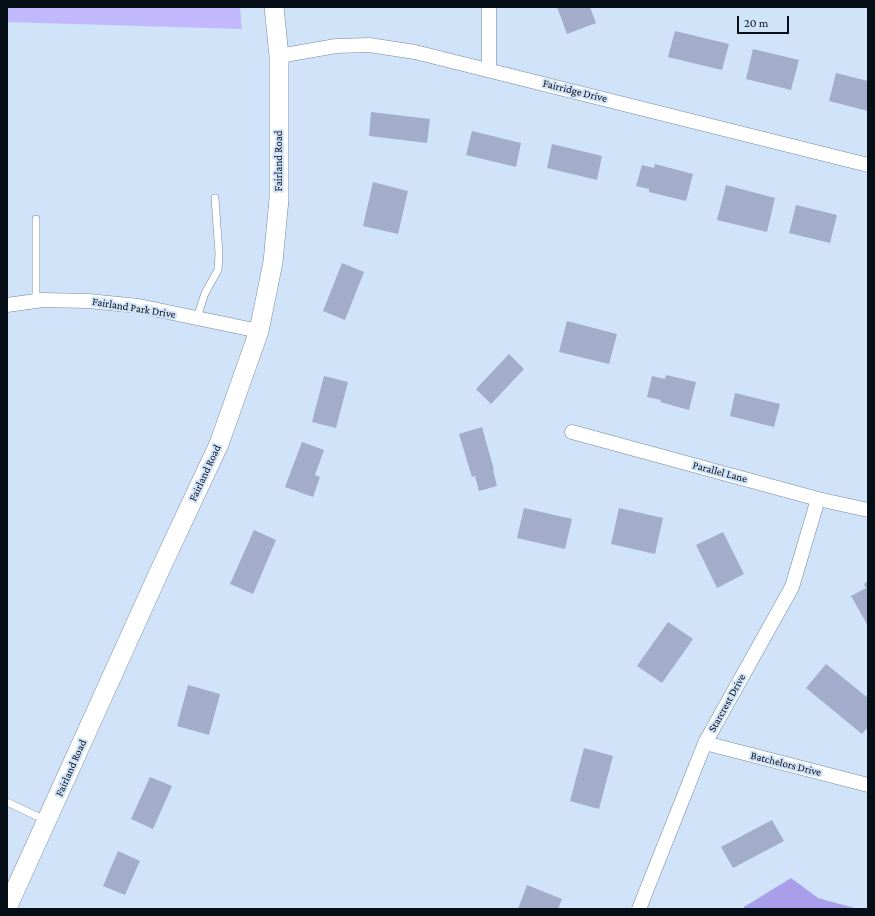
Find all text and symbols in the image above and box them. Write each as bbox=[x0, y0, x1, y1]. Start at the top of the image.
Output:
scale bar bbox=[739, 8, 791, 34]
text: 20 m bbox=[744, 16, 768, 30]
street label: Fairridge Drive bbox=[542, 77, 608, 105]
street label: Fairland Road bbox=[272, 130, 286, 192]
street label: Fairland Park Drive bbox=[91, 295, 177, 321]
street label: Fairland Road bbox=[186, 443, 224, 503]
street label: Parallel Lane bbox=[691, 458, 749, 486]
street label: Starcrest Drive bbox=[706, 672, 748, 734]
street label: Fairland Road bbox=[53, 737, 89, 799]
street label: Batchelors Drive bbox=[749, 749, 823, 779]

